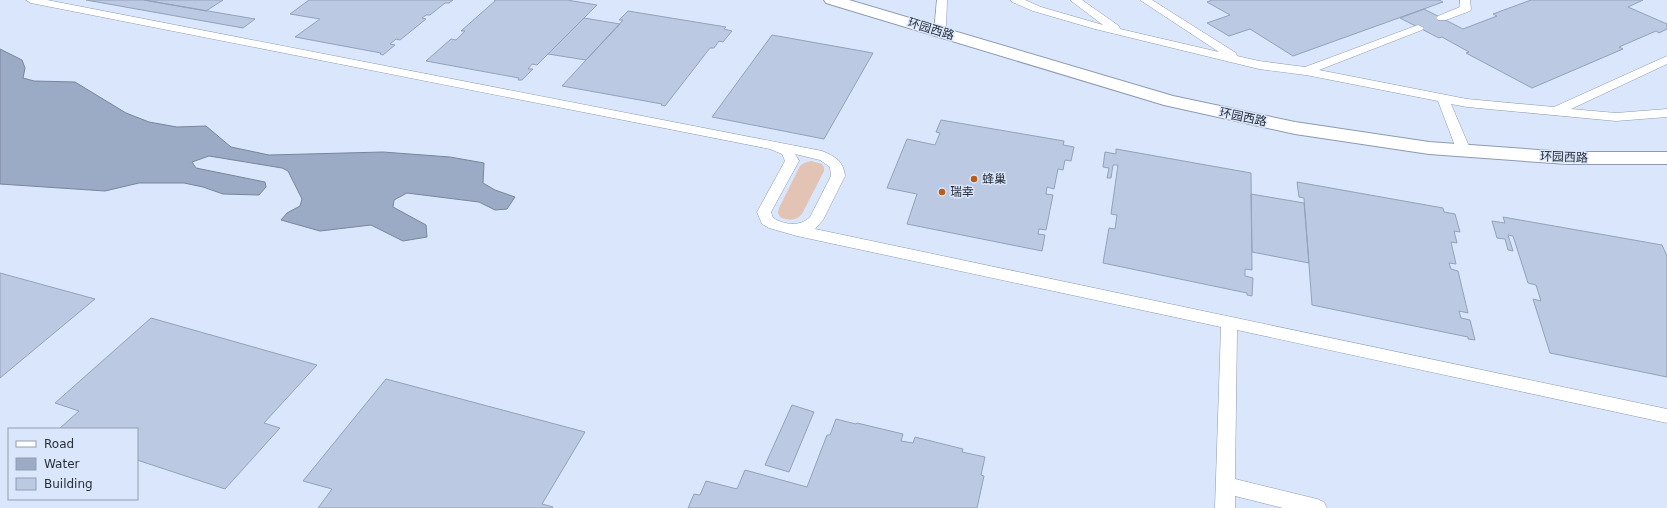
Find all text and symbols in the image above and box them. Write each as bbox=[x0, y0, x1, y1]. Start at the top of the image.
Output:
street label: 环园西路 bbox=[906, 15, 956, 43]
street label: 环园西路 bbox=[1218, 105, 1268, 129]
street label: 环园西路 bbox=[1540, 149, 1588, 165]
place label: 蜂巢 bbox=[982, 172, 1006, 186]
marker: 蜂巢 bbox=[969, 174, 979, 184]
place label: 瑞幸 bbox=[950, 185, 974, 199]
marker: 瑞幸 bbox=[937, 187, 947, 197]
legend bbox=[8, 428, 138, 500]
text: Road bbox=[44, 437, 74, 451]
text: Water bbox=[44, 457, 80, 471]
text: Building bbox=[44, 477, 93, 491]

